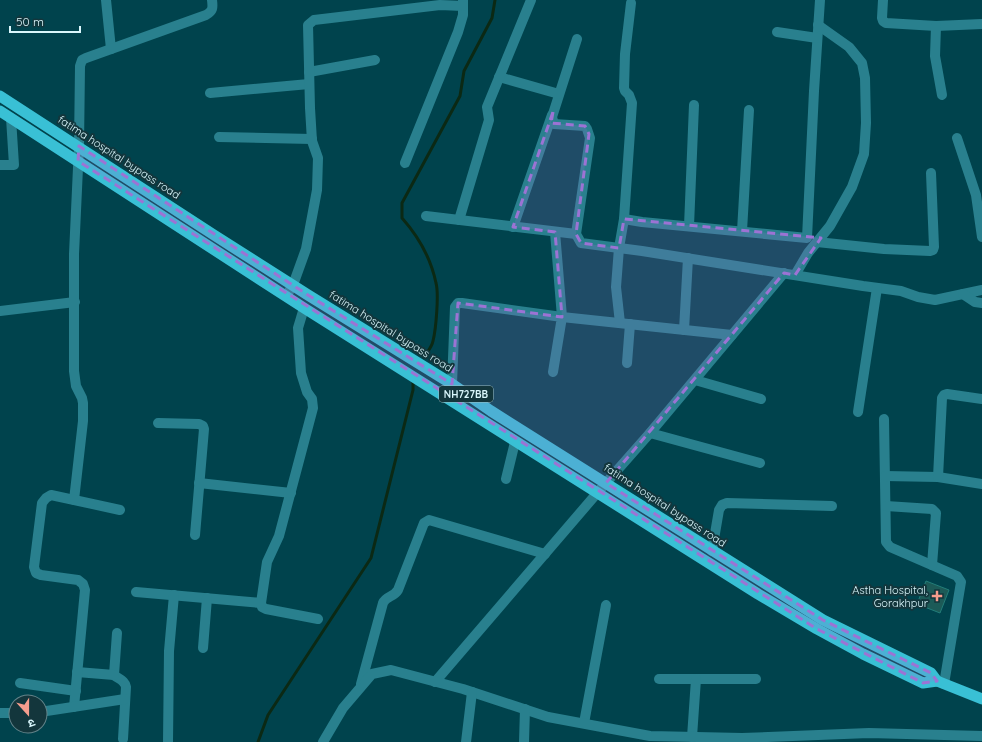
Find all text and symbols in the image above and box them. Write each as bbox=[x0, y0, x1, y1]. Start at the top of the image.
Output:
scale bar bbox=[10, 8, 80, 34]
text: 50 m bbox=[16, 14, 44, 29]
street label: fatima hospital bypass road bbox=[55, 112, 183, 202]
street label: fatima hospital bypass road bbox=[327, 287, 455, 375]
road number: NH727BB bbox=[439, 386, 493, 402]
street label: fatima hospital bypass road bbox=[601, 460, 729, 550]
place label: Astha Hospital, Gorakhpur bbox=[852, 583, 929, 610]
marker: Astha Hospital, Gorakhpur bbox=[931, 590, 943, 602]
north arrow bbox=[8, 694, 48, 734]
text: उ bbox=[26, 716, 37, 731]

